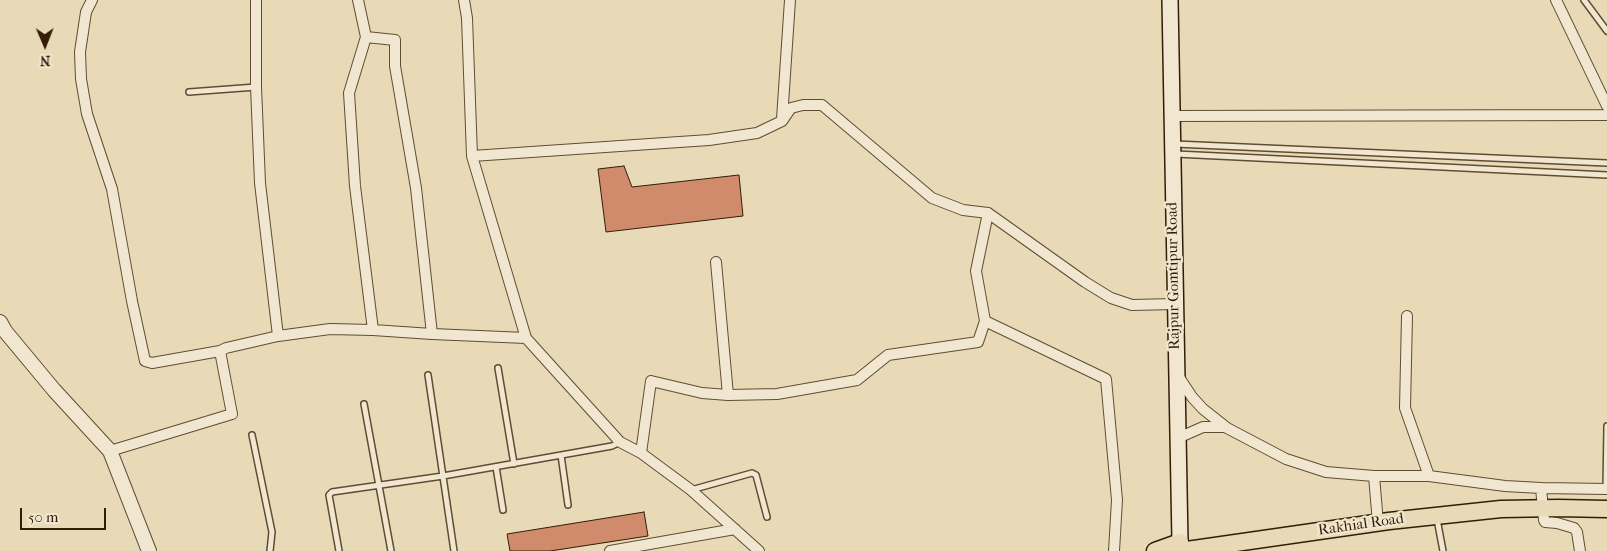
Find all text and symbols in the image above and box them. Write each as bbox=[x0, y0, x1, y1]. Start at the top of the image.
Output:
north arrow bbox=[20, 20, 70, 70]
text: N bbox=[40, 52, 51, 69]
street label: Rajpur Gomtipur Road bbox=[1164, 202, 1184, 350]
scale bar bbox=[22, 498, 109, 530]
text: 50 m bbox=[28, 508, 58, 526]
street label: Rakhial Road bbox=[1317, 510, 1405, 540]

